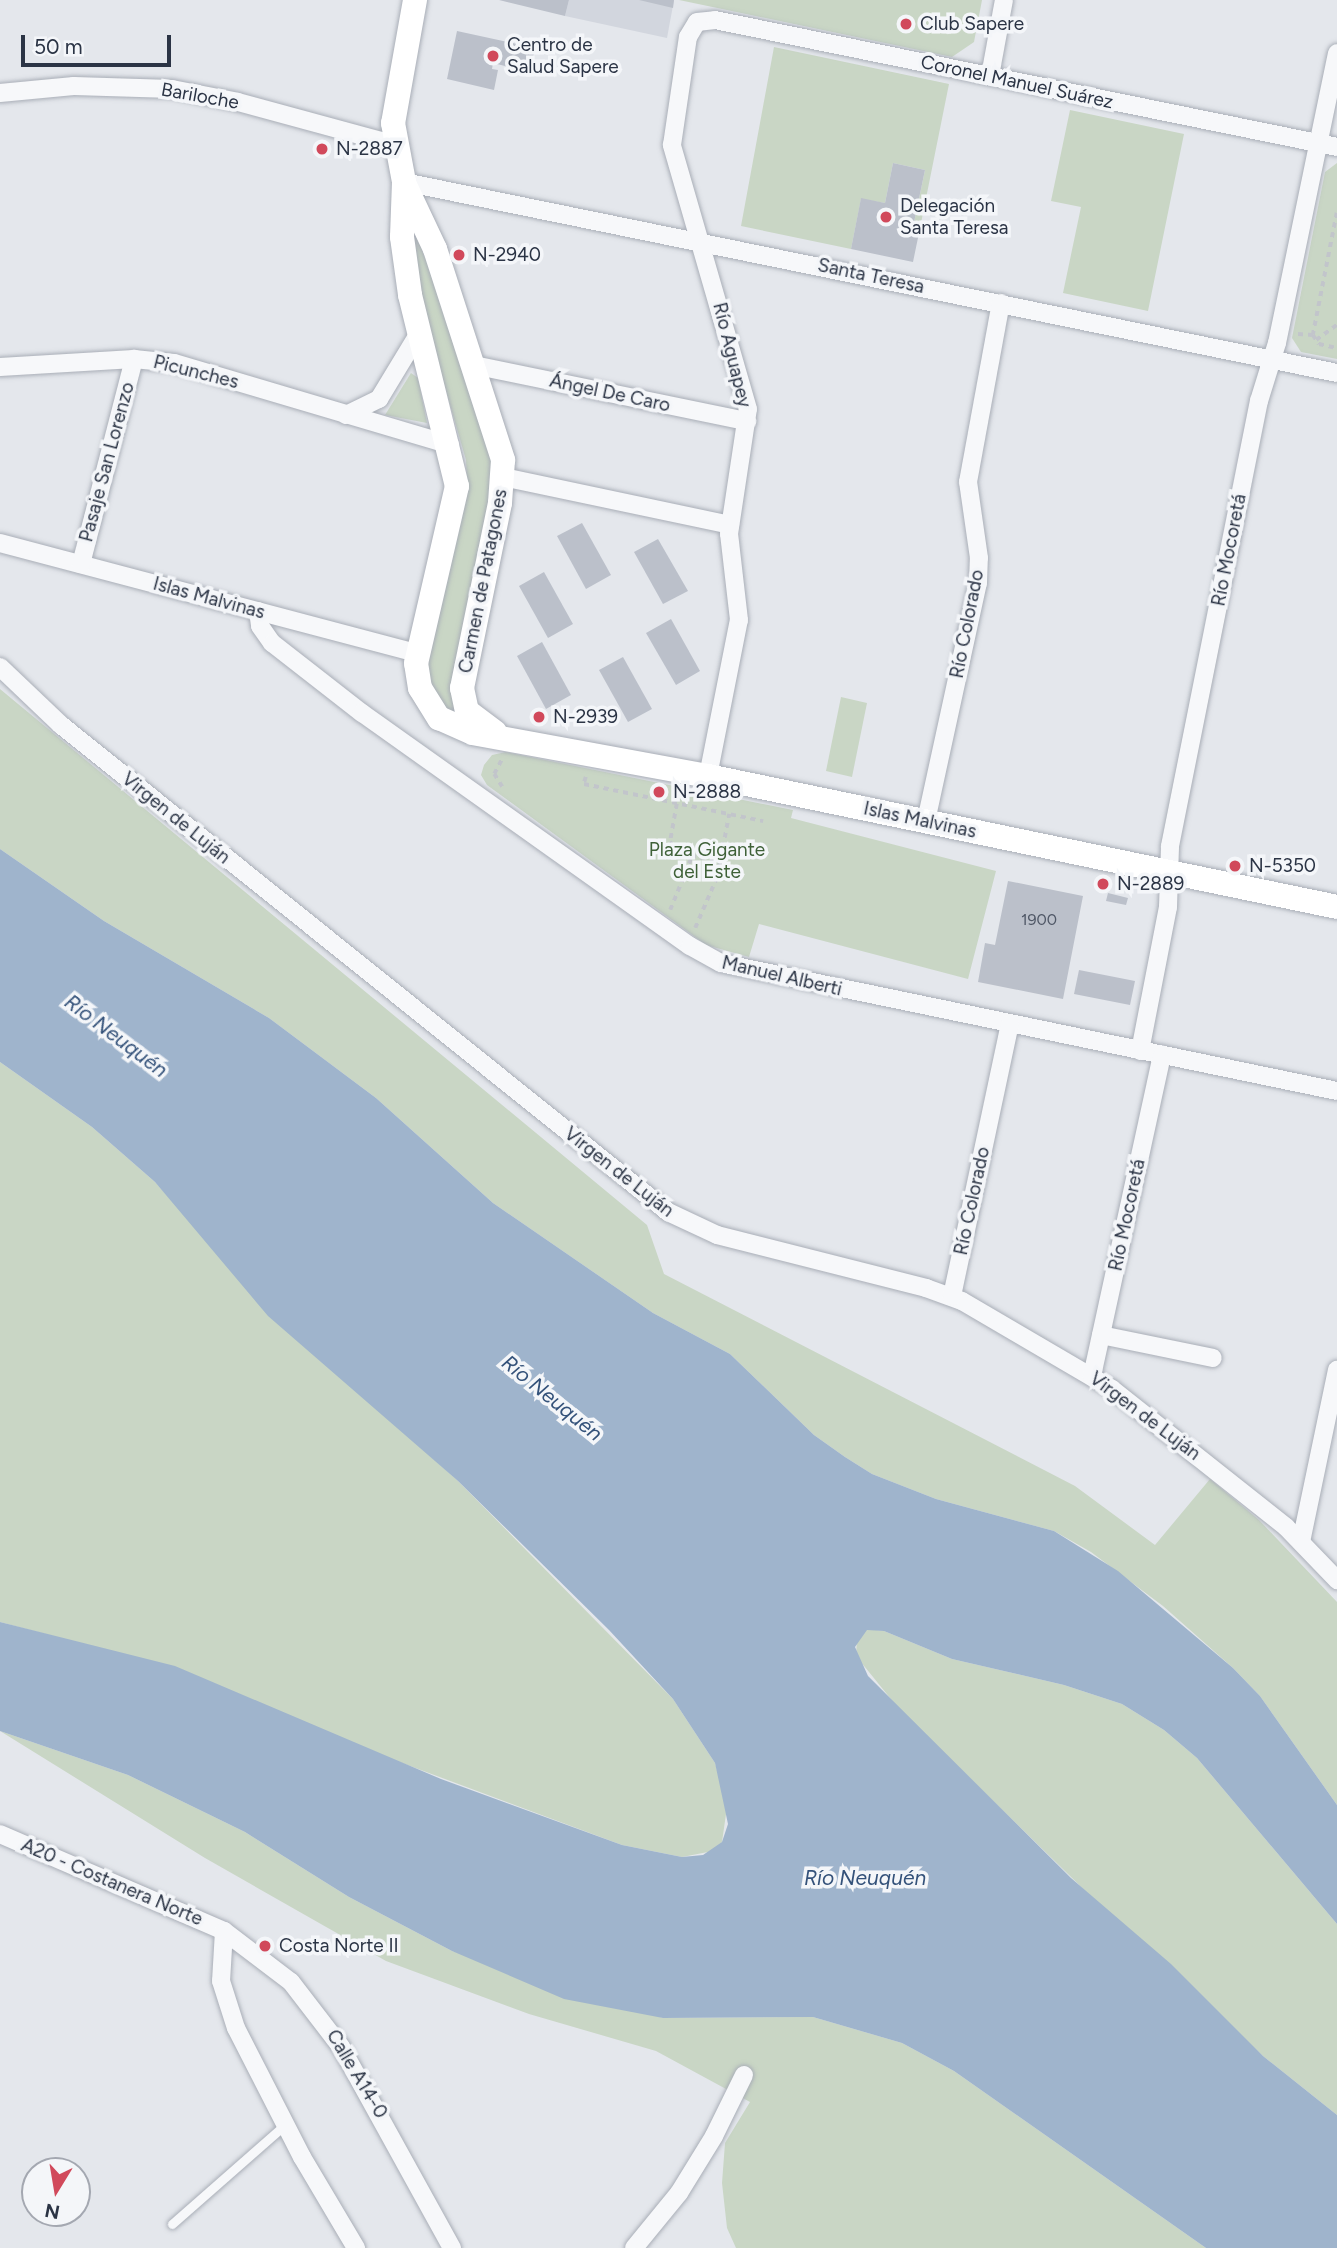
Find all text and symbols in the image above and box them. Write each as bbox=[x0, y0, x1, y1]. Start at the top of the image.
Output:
place label: Club Sapere bbox=[920, 13, 1024, 35]
marker: Club Sapere bbox=[898, 16, 914, 32]
scale bar bbox=[24, 21, 175, 65]
text: 50 m bbox=[34, 34, 83, 59]
place label: Centro de Salud Sapere bbox=[507, 34, 619, 78]
marker: Centro de Salud Sapere bbox=[485, 48, 501, 64]
street label: Coronel Manuel Suárez bbox=[919, 50, 1115, 114]
street label: Bariloche bbox=[159, 78, 241, 114]
place label: N-2887 bbox=[336, 138, 403, 160]
marker: N-2887 bbox=[314, 141, 330, 157]
place label: Delegación Santa Teresa bbox=[900, 195, 1009, 239]
marker: Delegación Santa Teresa bbox=[878, 209, 894, 225]
place label: N-2940 bbox=[473, 244, 541, 266]
marker: N-2940 bbox=[451, 247, 467, 263]
street label: Santa Teresa bbox=[816, 254, 926, 298]
street label: Río Aguapey bbox=[708, 300, 756, 410]
street label: Picunches bbox=[151, 350, 241, 394]
street label: Ángel De Caro bbox=[548, 369, 672, 417]
street label: Pasaje San Lorenzo bbox=[75, 380, 139, 544]
street label: Carmen de Patagones bbox=[454, 487, 512, 675]
street label: Río Mocoretá bbox=[1207, 492, 1251, 608]
street label: Río Colorado bbox=[945, 568, 989, 680]
street label: Islas Malvinas bbox=[151, 572, 267, 624]
place label: N-2939 bbox=[553, 706, 618, 728]
marker: N-2939 bbox=[531, 709, 547, 725]
street label: Virgen de Luján bbox=[117, 767, 235, 869]
place label: N-2888 bbox=[673, 781, 741, 803]
marker: N-2888 bbox=[651, 784, 667, 800]
street label: Islas Malvinas bbox=[861, 797, 979, 843]
park label: Plaza Gigante del Este bbox=[649, 839, 765, 883]
place label: N-5350 bbox=[1249, 855, 1316, 877]
marker: N-5350 bbox=[1227, 858, 1243, 874]
place label: N-2889 bbox=[1117, 873, 1184, 895]
marker: N-2889 bbox=[1095, 876, 1111, 892]
house number: 1900 bbox=[1021, 910, 1057, 930]
street label: Manuel Alberti bbox=[720, 951, 844, 1001]
water label: Río Neuquén bbox=[60, 989, 172, 1083]
street label: Virgen de Luján bbox=[560, 1122, 678, 1222]
street label: Río Colorado bbox=[949, 1145, 995, 1257]
street label: Río Mocoretá bbox=[1104, 1157, 1150, 1273]
water label: Río Neuquén bbox=[497, 1350, 607, 1446]
street label: Virgen de Luján bbox=[1085, 1367, 1205, 1465]
street label: A20 - Costanera Norte bbox=[18, 1833, 206, 1931]
water label: Río Neuquén bbox=[804, 1865, 926, 1891]
place label: Costa Norte II bbox=[279, 1935, 399, 1957]
marker: Costa Norte II bbox=[257, 1938, 273, 1954]
street label: Calle A14-0 bbox=[322, 2026, 392, 2122]
north arrow bbox=[21, 2157, 91, 2227]
text: N bbox=[43, 2198, 62, 2224]

